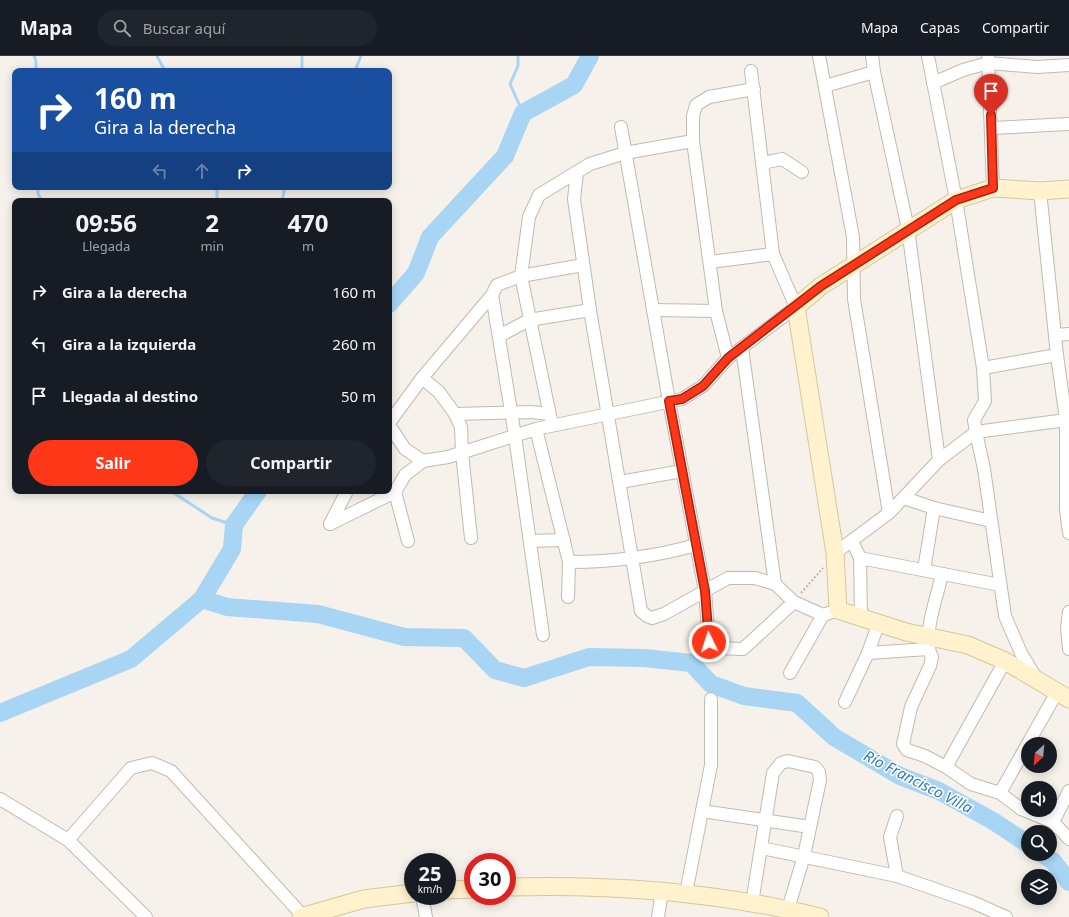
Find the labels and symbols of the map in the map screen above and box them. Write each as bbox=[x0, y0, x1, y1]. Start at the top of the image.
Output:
pin bbox=[974, 74, 1008, 115]
position arrow bbox=[688, 621, 730, 663]
north arrow bbox=[1021, 737, 1057, 773]
water label: Río Francisco Villa bbox=[861, 745, 977, 817]
speed limit sign: 30 bbox=[464, 853, 516, 905]

